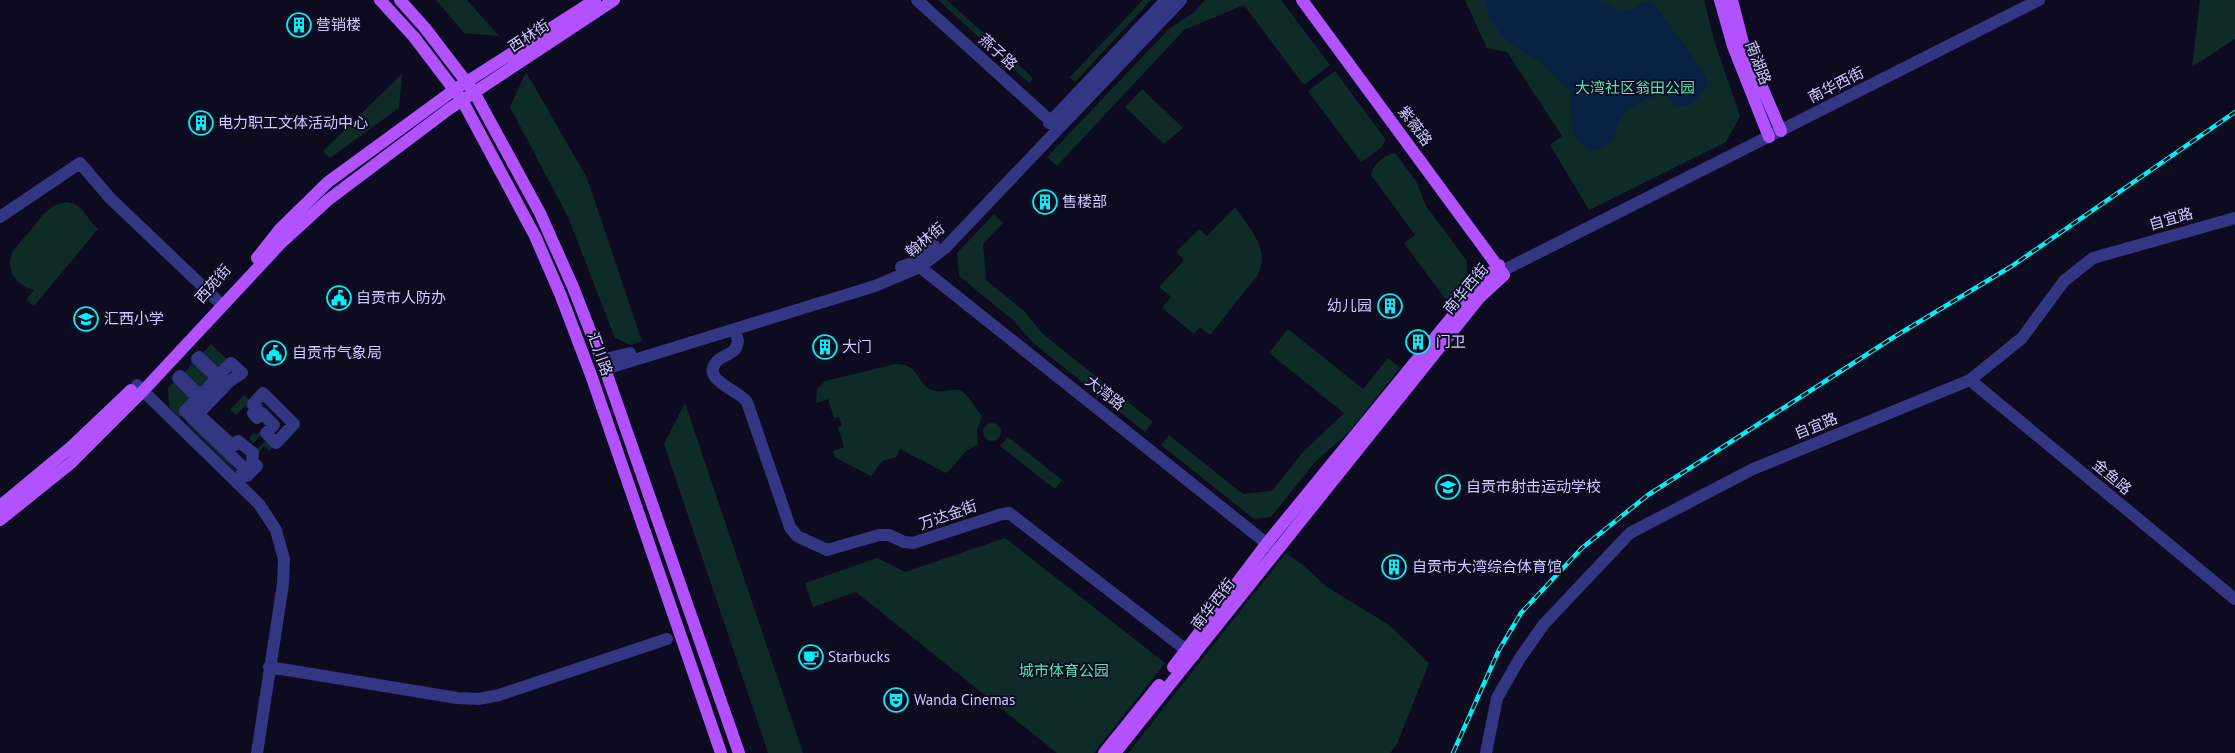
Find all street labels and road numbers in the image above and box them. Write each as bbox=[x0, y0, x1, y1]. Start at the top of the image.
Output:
street label: 西林街 bbox=[505, 15, 553, 56]
street label: 燕子路 bbox=[975, 30, 1021, 74]
street label: 南湖路 bbox=[1742, 38, 1775, 87]
street label: 南华西街 bbox=[1805, 62, 1867, 107]
street label: 紫薇路 bbox=[1394, 102, 1437, 149]
street label: 自宜路 bbox=[2147, 203, 2195, 234]
street label: 翰林街 bbox=[901, 218, 948, 261]
street label: 西苑街 bbox=[191, 260, 235, 307]
street label: 南华西街 bbox=[1439, 260, 1492, 318]
street label: 汇川路 bbox=[584, 329, 617, 378]
street label: 大湾路 bbox=[1082, 371, 1129, 414]
street label: 自宜路 bbox=[1791, 408, 1840, 443]
street label: 金鱼路 bbox=[2089, 455, 2136, 498]
street label: 万达金街 bbox=[916, 496, 979, 533]
street label: 南华西街 bbox=[1187, 574, 1239, 633]

